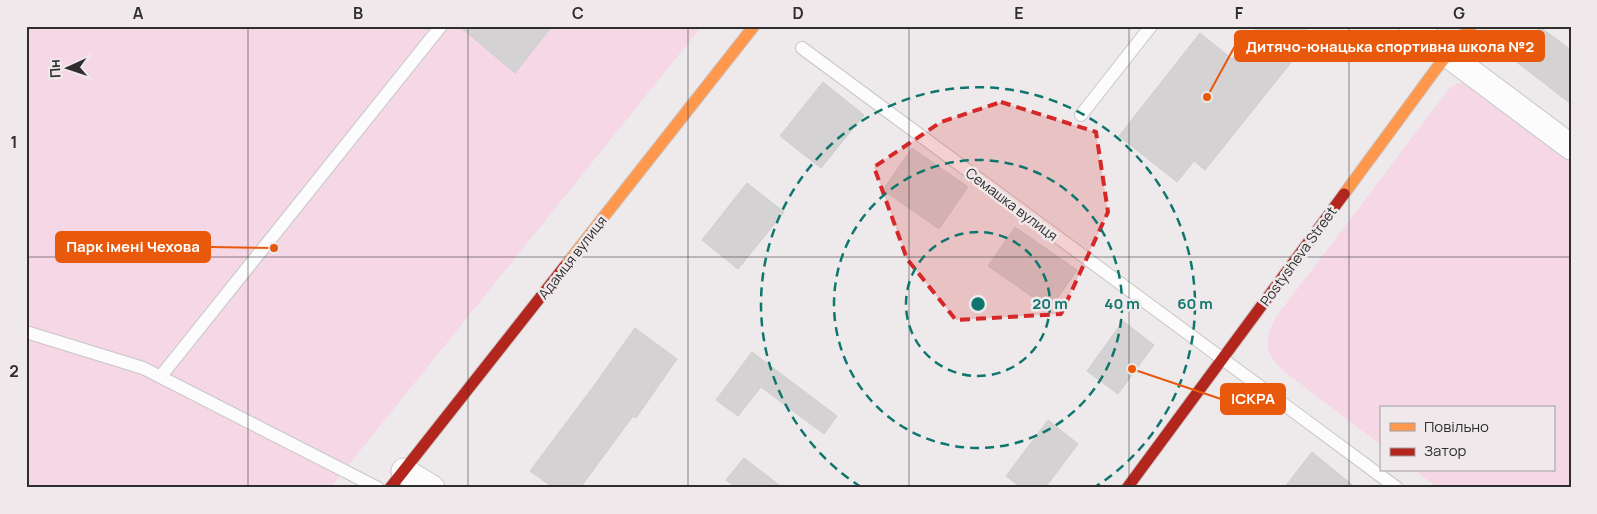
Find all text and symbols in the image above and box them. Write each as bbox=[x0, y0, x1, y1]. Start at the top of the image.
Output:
text: A bbox=[133, 2, 144, 24]
text: B bbox=[353, 2, 363, 24]
text: C bbox=[572, 2, 584, 24]
text: D bbox=[792, 2, 804, 24]
text: E bbox=[1014, 2, 1024, 24]
text: F bbox=[1235, 2, 1244, 24]
text: G bbox=[1453, 2, 1465, 24]
callout: Дитячо-юнацька спортивна школа №2 bbox=[1235, 31, 1544, 61]
text: Дитячо-юнацька спортивна школа №2 bbox=[1246, 36, 1534, 57]
north arrow bbox=[42, 42, 92, 92]
text: Пн bbox=[45, 59, 64, 79]
text: 1 bbox=[10, 131, 18, 153]
street label: Семашка вулиця bbox=[962, 163, 1062, 245]
street label: Postysheva Street bbox=[1255, 202, 1341, 310]
street label: Адамця вулиця bbox=[533, 211, 611, 303]
callout: Парк імені Чехова bbox=[56, 232, 210, 262]
text: Парк імені Чехова bbox=[66, 236, 200, 257]
text: 20 m bbox=[1032, 293, 1068, 314]
text: 40 m bbox=[1104, 293, 1140, 314]
text: 60 m bbox=[1177, 293, 1213, 314]
centre of rings bbox=[969, 295, 987, 313]
text: 2 bbox=[9, 360, 19, 382]
callout: ІСКРА bbox=[1221, 384, 1285, 414]
text: ІСКРА bbox=[1231, 388, 1275, 409]
legend bbox=[1380, 406, 1554, 472]
text: Повільно bbox=[1424, 416, 1489, 437]
text: Затор bbox=[1424, 440, 1467, 461]

